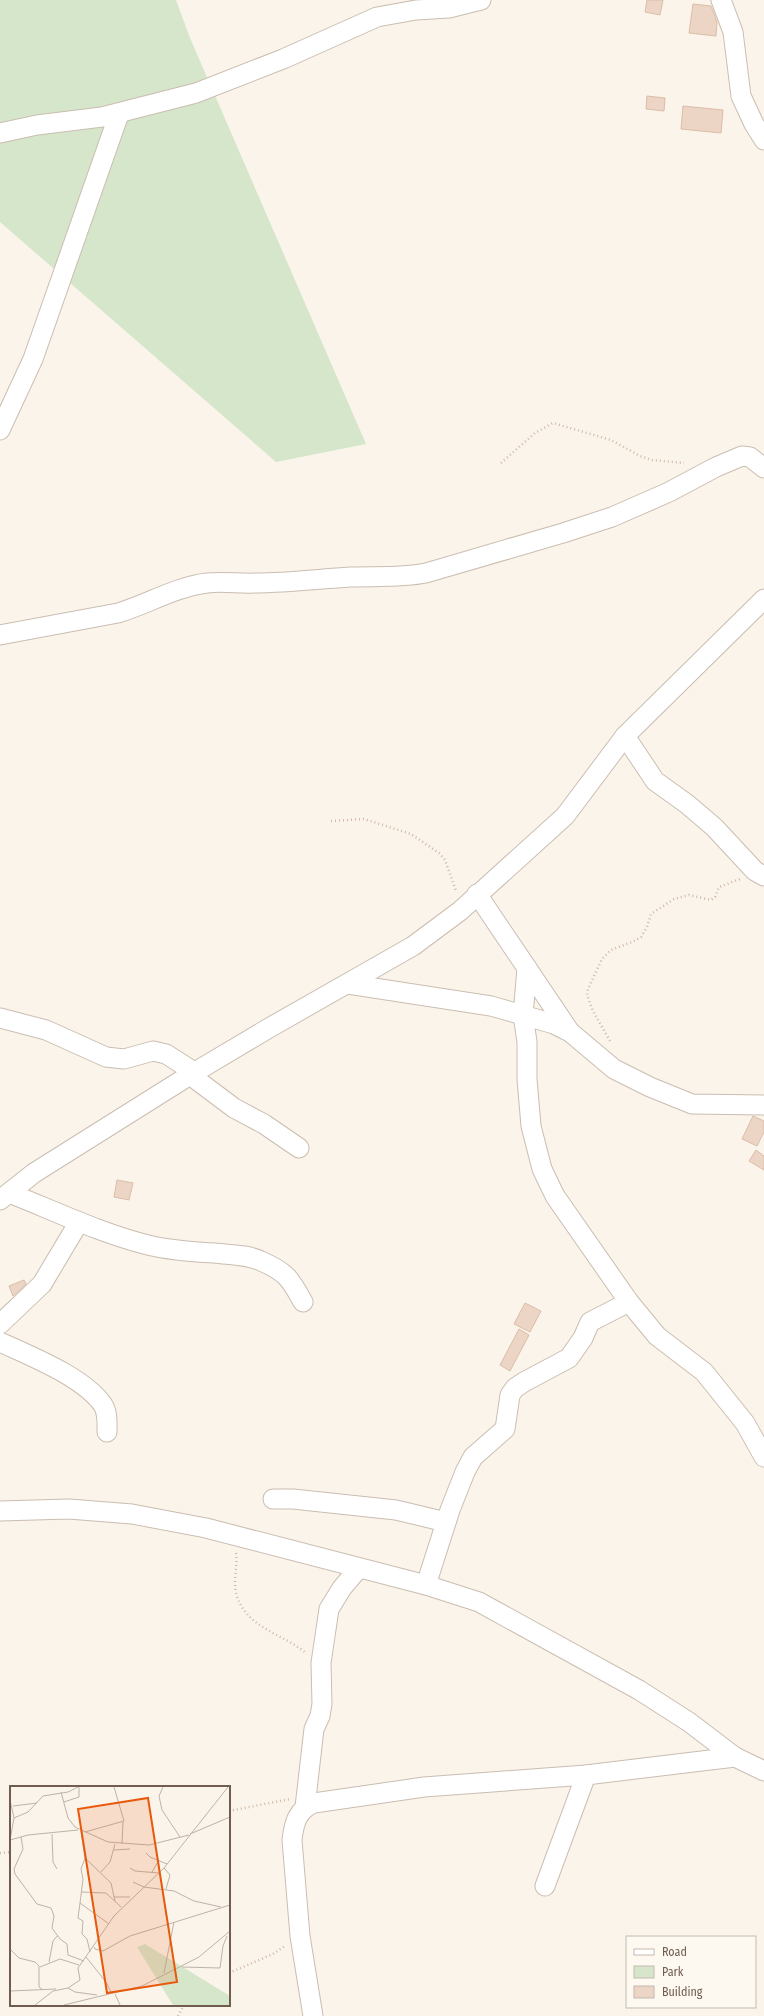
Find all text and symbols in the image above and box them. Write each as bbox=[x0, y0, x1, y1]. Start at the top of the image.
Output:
inset map bbox=[10, 1786, 230, 2006]
legend bbox=[626, 1936, 756, 2008]
text: Road bbox=[662, 1945, 687, 1959]
text: Park bbox=[662, 1965, 684, 1979]
text: Building bbox=[662, 1985, 703, 1999]

